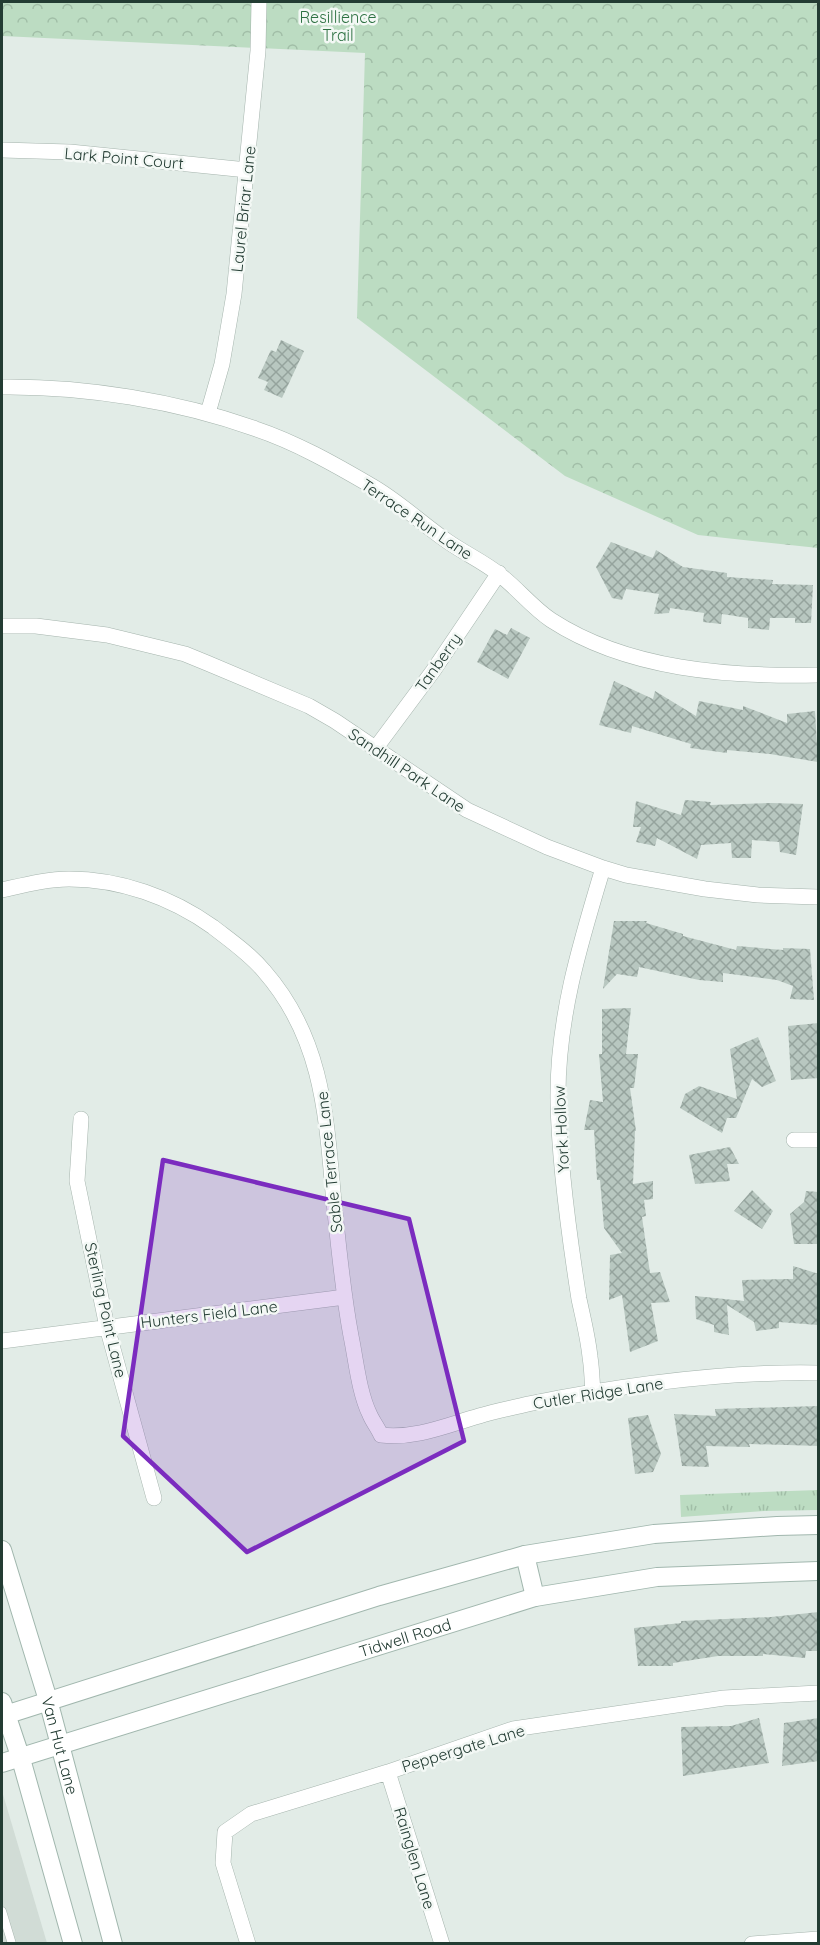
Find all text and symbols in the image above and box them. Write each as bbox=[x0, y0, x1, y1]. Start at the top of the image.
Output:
park label: Resillience Trail bbox=[299, 7, 377, 45]
street label: Lark Point Court bbox=[64, 143, 184, 173]
street label: Laurel Briar Lane bbox=[226, 145, 260, 273]
street label: Terrace Run Lane bbox=[357, 474, 477, 564]
street label: Tanberry bbox=[411, 629, 465, 695]
street label: Sandhill Park Lane bbox=[345, 724, 469, 816]
street label: York Hollow bbox=[549, 1085, 573, 1173]
street label: Sable Terrace Lane bbox=[312, 1090, 346, 1234]
street label: Sterling Point Lane bbox=[81, 1240, 131, 1380]
street label: Hunters Field Lane bbox=[139, 1296, 279, 1332]
street label: Cutler Ridge Lane bbox=[532, 1373, 664, 1413]
street label: Tidwell Road bbox=[356, 1614, 453, 1661]
street label: Van Hut Lane bbox=[37, 1694, 83, 1797]
street label: Peppergate Lane bbox=[399, 1720, 527, 1776]
street label: Rainglen Lane bbox=[390, 1804, 440, 1912]

